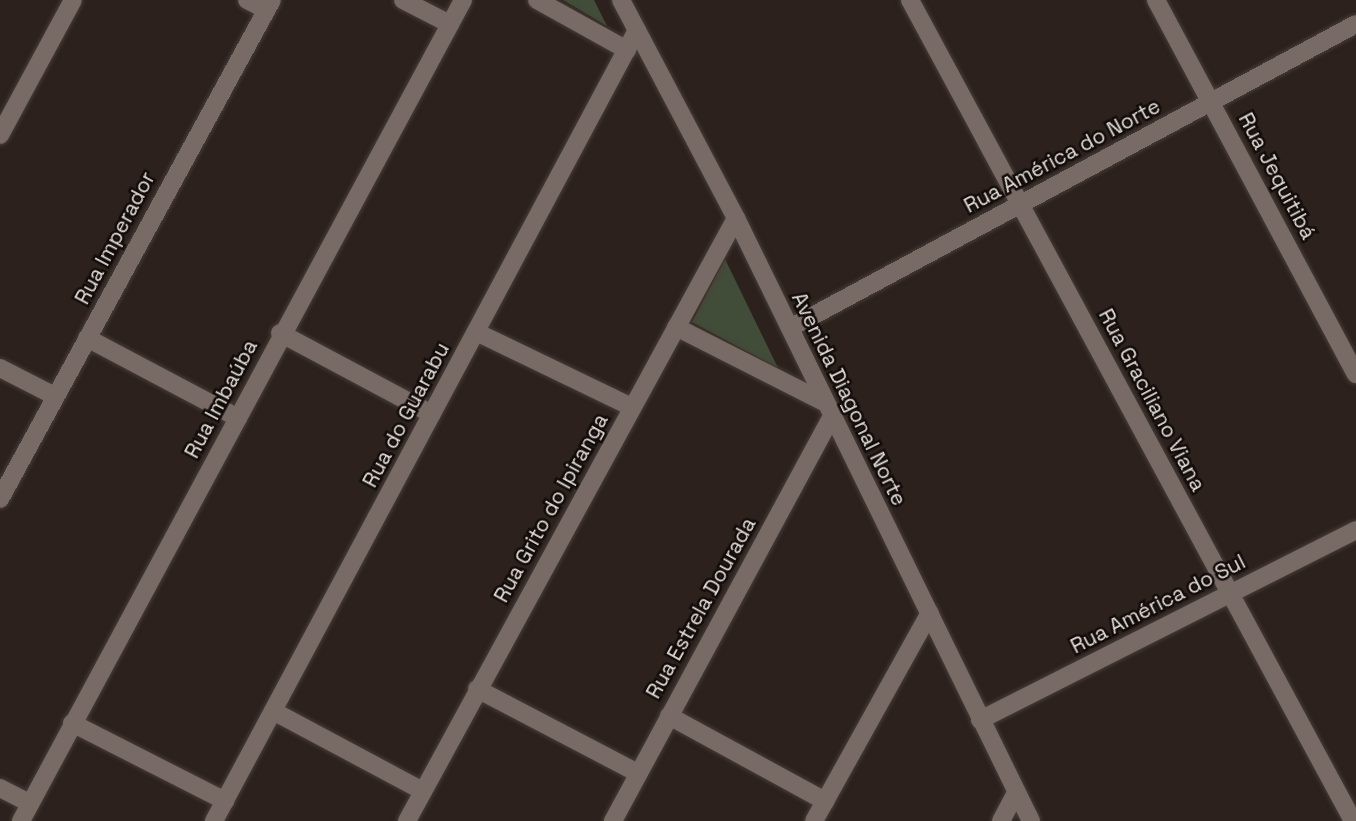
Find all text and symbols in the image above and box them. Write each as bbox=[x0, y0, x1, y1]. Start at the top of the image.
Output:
street label: Rua América do Norte bbox=[959, 94, 1165, 218]
street label: Rua Jequitibá bbox=[1233, 108, 1321, 244]
street label: Rua Imperador bbox=[69, 167, 161, 309]
street label: Avenida Diagonal Norte bbox=[786, 288, 912, 510]
street label: Rua Graciliano Viana bbox=[1093, 304, 1211, 496]
street label: Rua Imbaúba bbox=[179, 335, 263, 463]
street label: Rua do Guarabu bbox=[357, 338, 455, 492]
street label: Rua Grito do Ipiranga bbox=[489, 409, 613, 607]
street label: Rua Estrela Dourada bbox=[641, 513, 761, 703]
street label: Rua América do Sul bbox=[1066, 549, 1250, 659]

